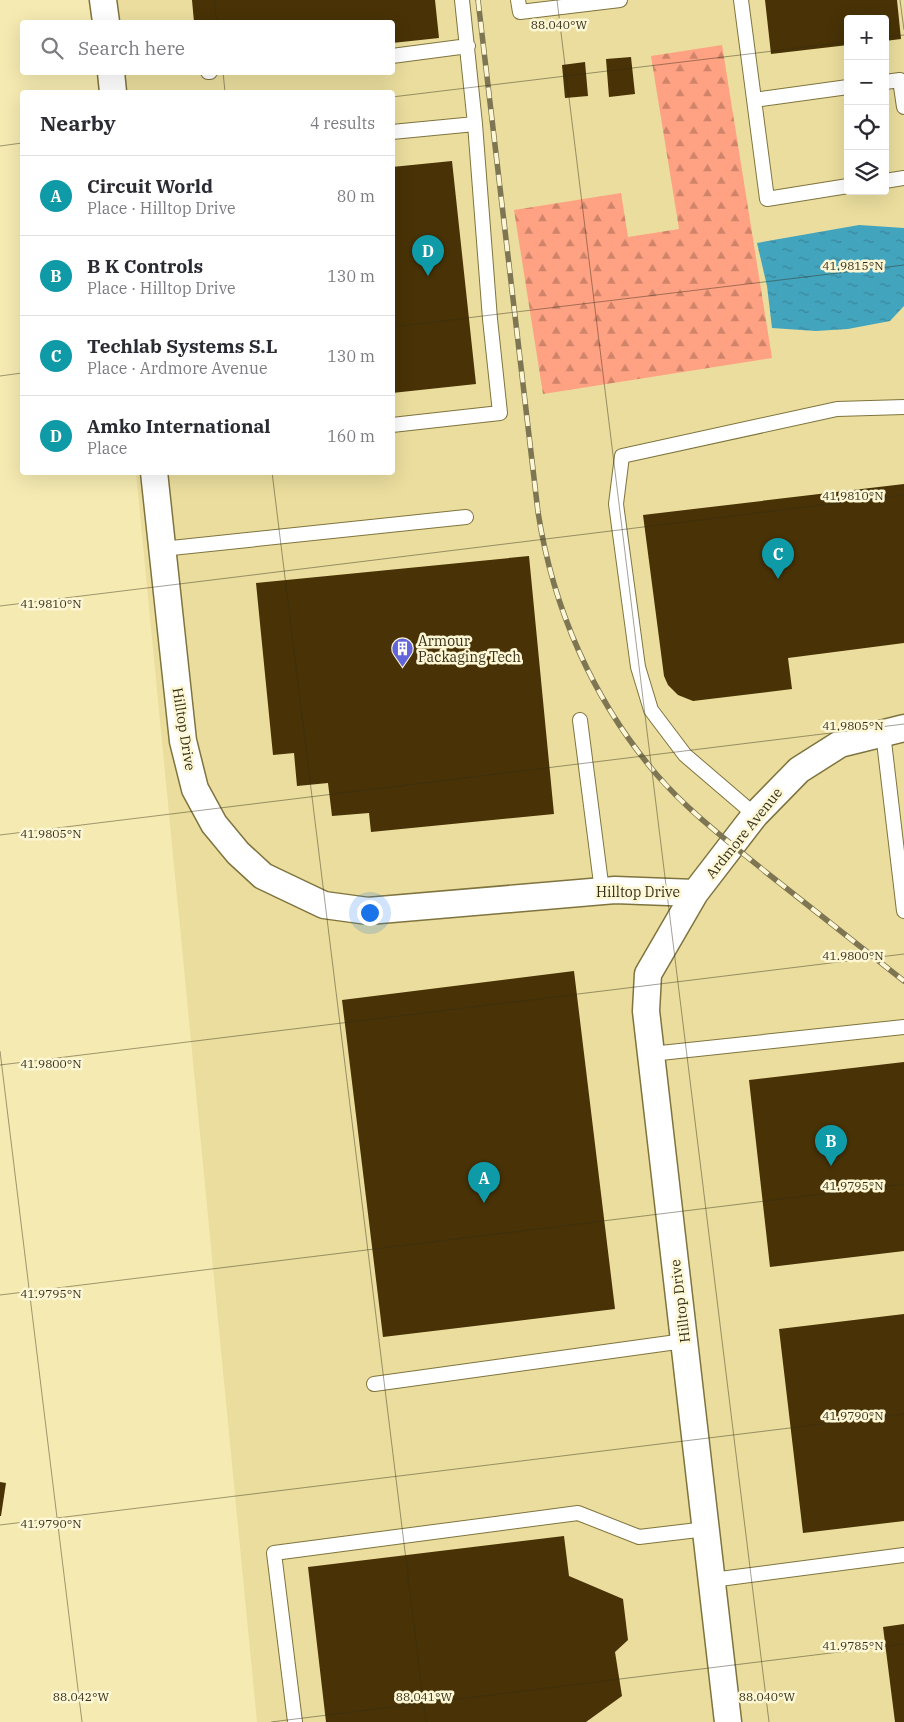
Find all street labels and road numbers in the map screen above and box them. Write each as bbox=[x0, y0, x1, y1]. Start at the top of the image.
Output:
street label: Hilltop Drive bbox=[169, 686, 199, 772]
street label: Ardmore Avenue bbox=[702, 784, 786, 882]
street label: Hilltop Drive bbox=[596, 883, 680, 901]
street label: Hilltop Drive bbox=[666, 1258, 694, 1344]

